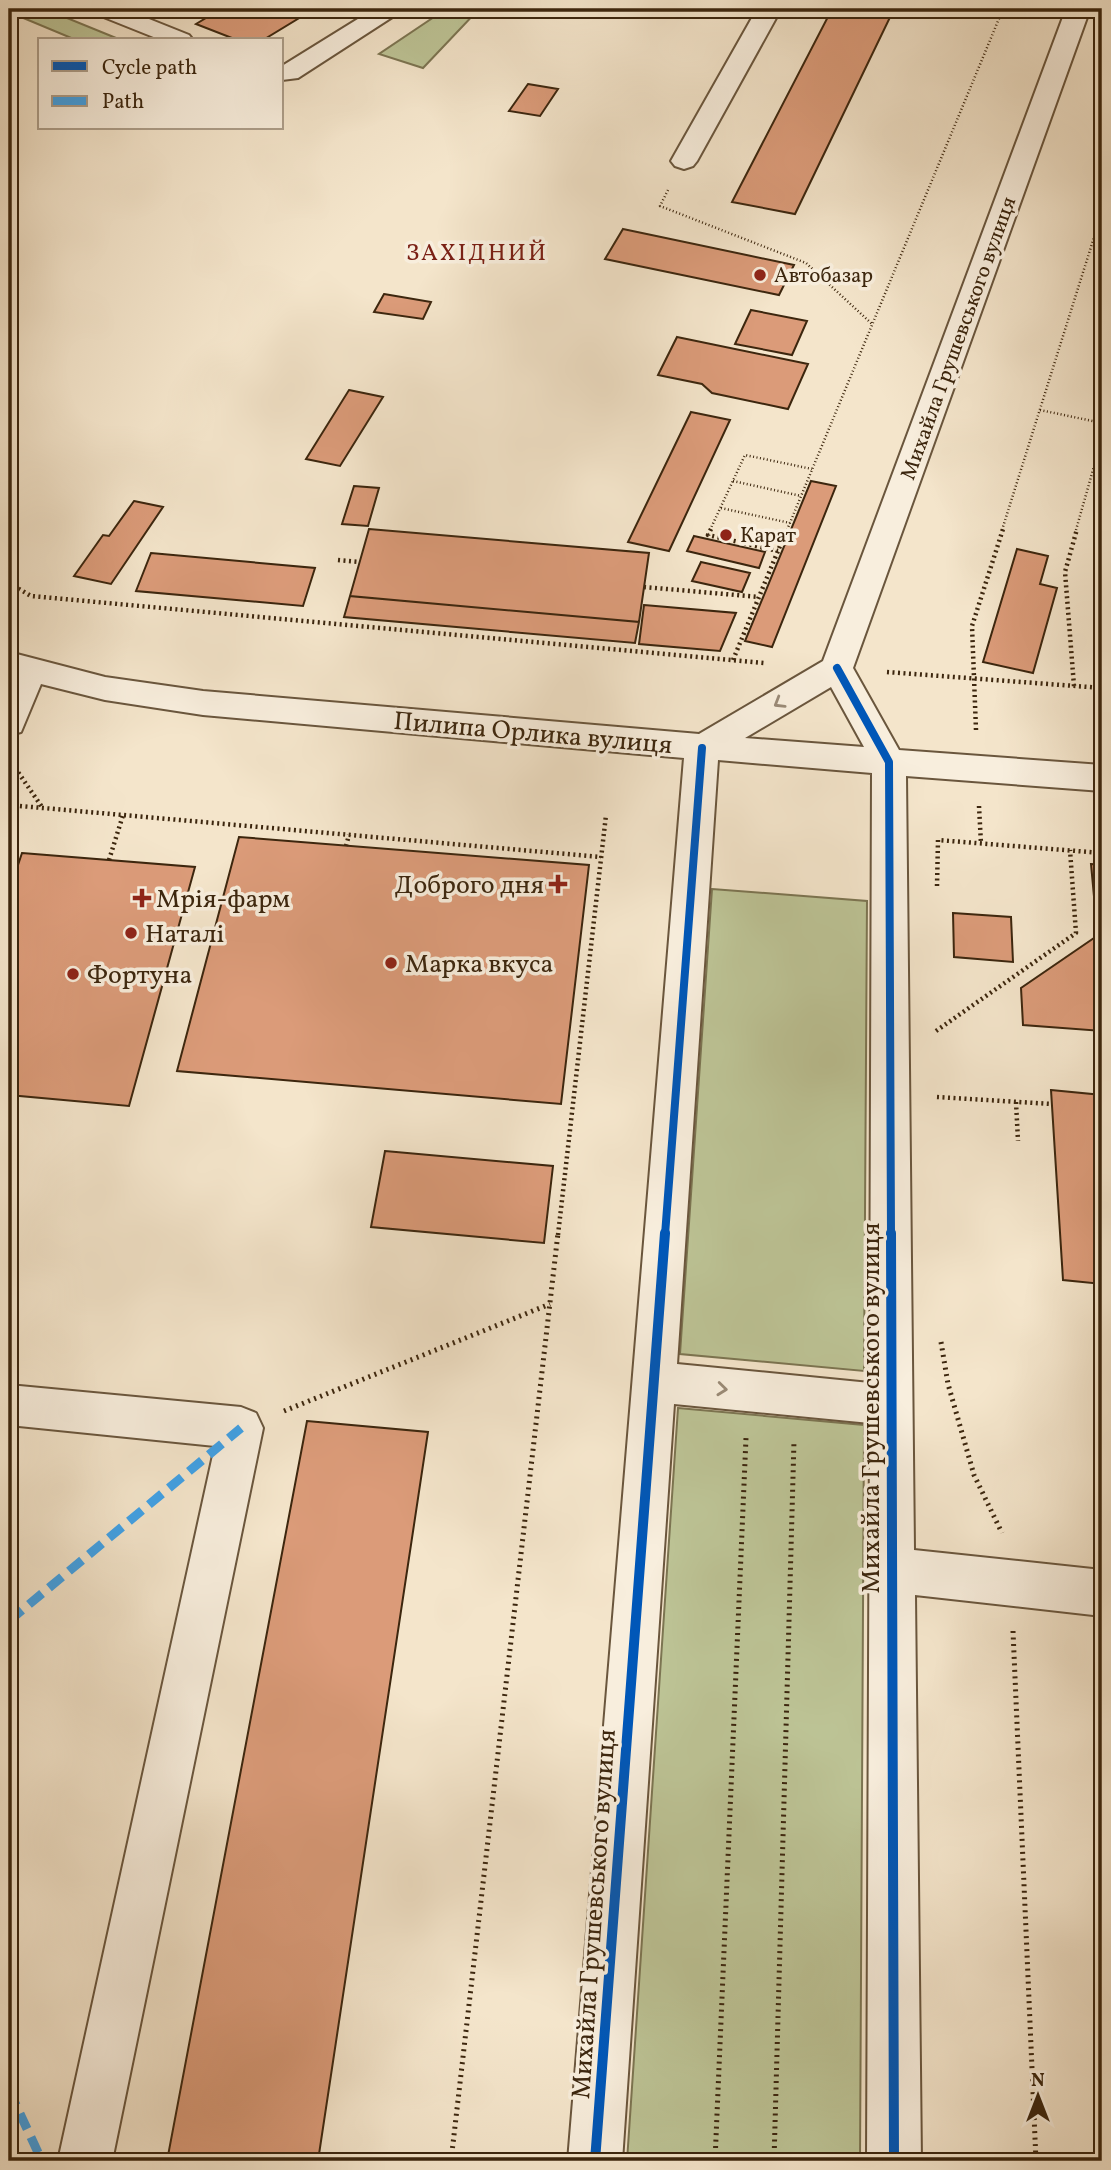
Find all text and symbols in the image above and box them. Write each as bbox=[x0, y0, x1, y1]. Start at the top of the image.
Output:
legend bbox=[38, 38, 284, 130]
text: Cycle path bbox=[102, 54, 197, 83]
text: Path bbox=[102, 88, 144, 117]
street label: Михайла Грушевського вулиця bbox=[895, 193, 1024, 484]
district label: ЗАХІДНИЙ bbox=[406, 237, 548, 271]
place label: Автобазар bbox=[774, 262, 873, 291]
marker: Автобазар bbox=[752, 267, 768, 283]
place label: Карат bbox=[740, 522, 797, 551]
marker: Карат bbox=[718, 527, 734, 543]
one-way arrow bbox=[773, 695, 786, 708]
street label: Пилипа Орлика вулиця bbox=[392, 704, 674, 764]
place label: Доброго дня bbox=[395, 868, 544, 904]
marker: Доброго дня bbox=[550, 876, 566, 892]
place label: Мрія-фарм bbox=[156, 882, 290, 918]
marker: Мрія-фарм bbox=[134, 890, 150, 906]
place label: Наталі bbox=[145, 917, 224, 953]
marker: Наталі bbox=[123, 925, 139, 941]
place label: Марка вкуса bbox=[405, 947, 554, 983]
marker: Марка вкуса bbox=[383, 955, 399, 971]
place label: Фортуна bbox=[87, 958, 192, 994]
marker: Фортуна bbox=[65, 966, 81, 982]
street label: Михайла Грушевського вулиця bbox=[854, 1223, 890, 1593]
one-way arrow bbox=[717, 1381, 728, 1396]
street label: Михайла Грушевського вулиця bbox=[564, 1728, 626, 2100]
north arrow bbox=[1002, 2062, 1072, 2132]
text: N bbox=[1031, 2068, 1045, 2094]

